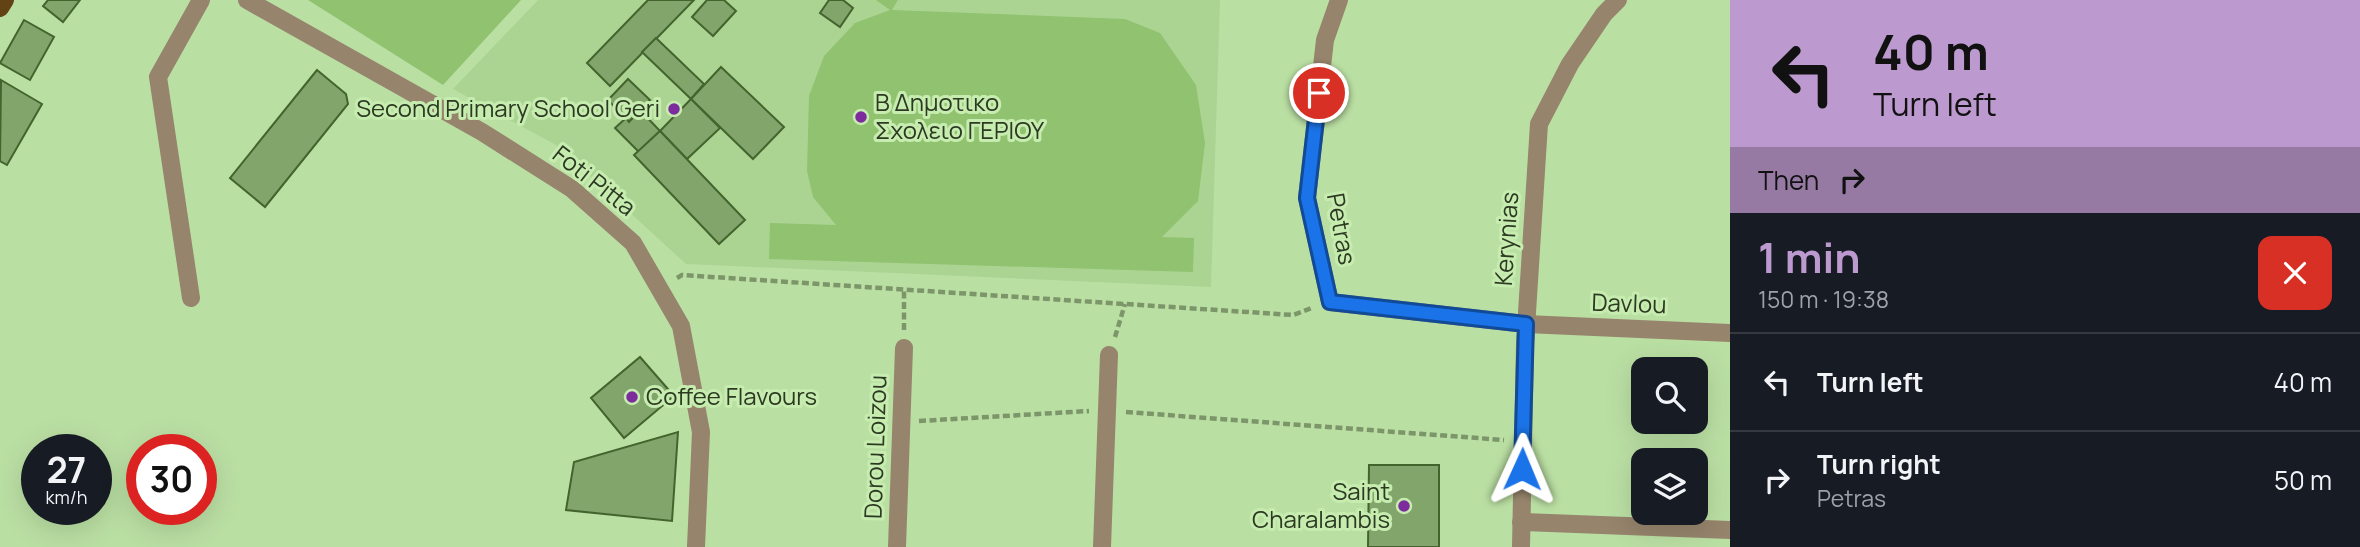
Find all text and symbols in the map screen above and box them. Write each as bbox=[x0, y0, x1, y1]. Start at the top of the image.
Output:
text: 40 m bbox=[1873, 18, 1989, 85]
icon: left bbox=[1758, 28, 1849, 119]
pin bbox=[1289, 63, 1349, 123]
icon: arrive bbox=[1300, 74, 1338, 112]
text: Turn left bbox=[1873, 82, 1997, 126]
place label: Β Δημοτικο Σχολειο ΓΕΡΙΟΥ bbox=[875, 85, 1045, 146]
place label: Second Primary School Geri bbox=[356, 91, 660, 124]
marker: Second Primary School Geri bbox=[666, 101, 682, 117]
marker: Β Δημοτικο Σχολειο ΓΕΡΙΟΥ bbox=[853, 109, 869, 125]
street label: Foti Pitta bbox=[546, 137, 643, 223]
icon: right bbox=[1833, 161, 1871, 199]
text: Then bbox=[1758, 162, 1819, 198]
street label: Petras bbox=[1320, 190, 1365, 267]
street label: Kerynias bbox=[1486, 191, 1525, 287]
text: 1 min bbox=[1758, 228, 1861, 286]
button: close bbox=[2258, 236, 2332, 310]
text: 150 m · 19:38 bbox=[1758, 283, 1889, 315]
street label: Davlou bbox=[1591, 285, 1667, 320]
map controls bbox=[1631, 357, 1708, 525]
button: search bbox=[1631, 357, 1708, 434]
icon: left bbox=[1758, 363, 1796, 401]
text: Turn left bbox=[1817, 364, 1924, 400]
text: 40 m bbox=[2274, 364, 2332, 400]
street label: Dorou Loizou bbox=[855, 374, 894, 520]
place label: Coffee Flavours bbox=[646, 379, 817, 412]
marker: Coffee Flavours bbox=[624, 389, 640, 405]
position arrow bbox=[1485, 432, 1559, 506]
speed limit sign: 30 bbox=[126, 434, 217, 525]
text: 27 bbox=[47, 446, 86, 494]
text: Turn right bbox=[1817, 446, 1941, 482]
button: layers bbox=[1631, 448, 1708, 525]
icon: right bbox=[1758, 461, 1796, 499]
text: 50 m bbox=[2274, 462, 2332, 498]
place label: Saint Charalambis bbox=[1252, 474, 1390, 535]
text: Petras bbox=[1817, 482, 1886, 514]
text: km/h bbox=[46, 485, 87, 509]
marker: Saint Charalambis bbox=[1396, 498, 1412, 514]

